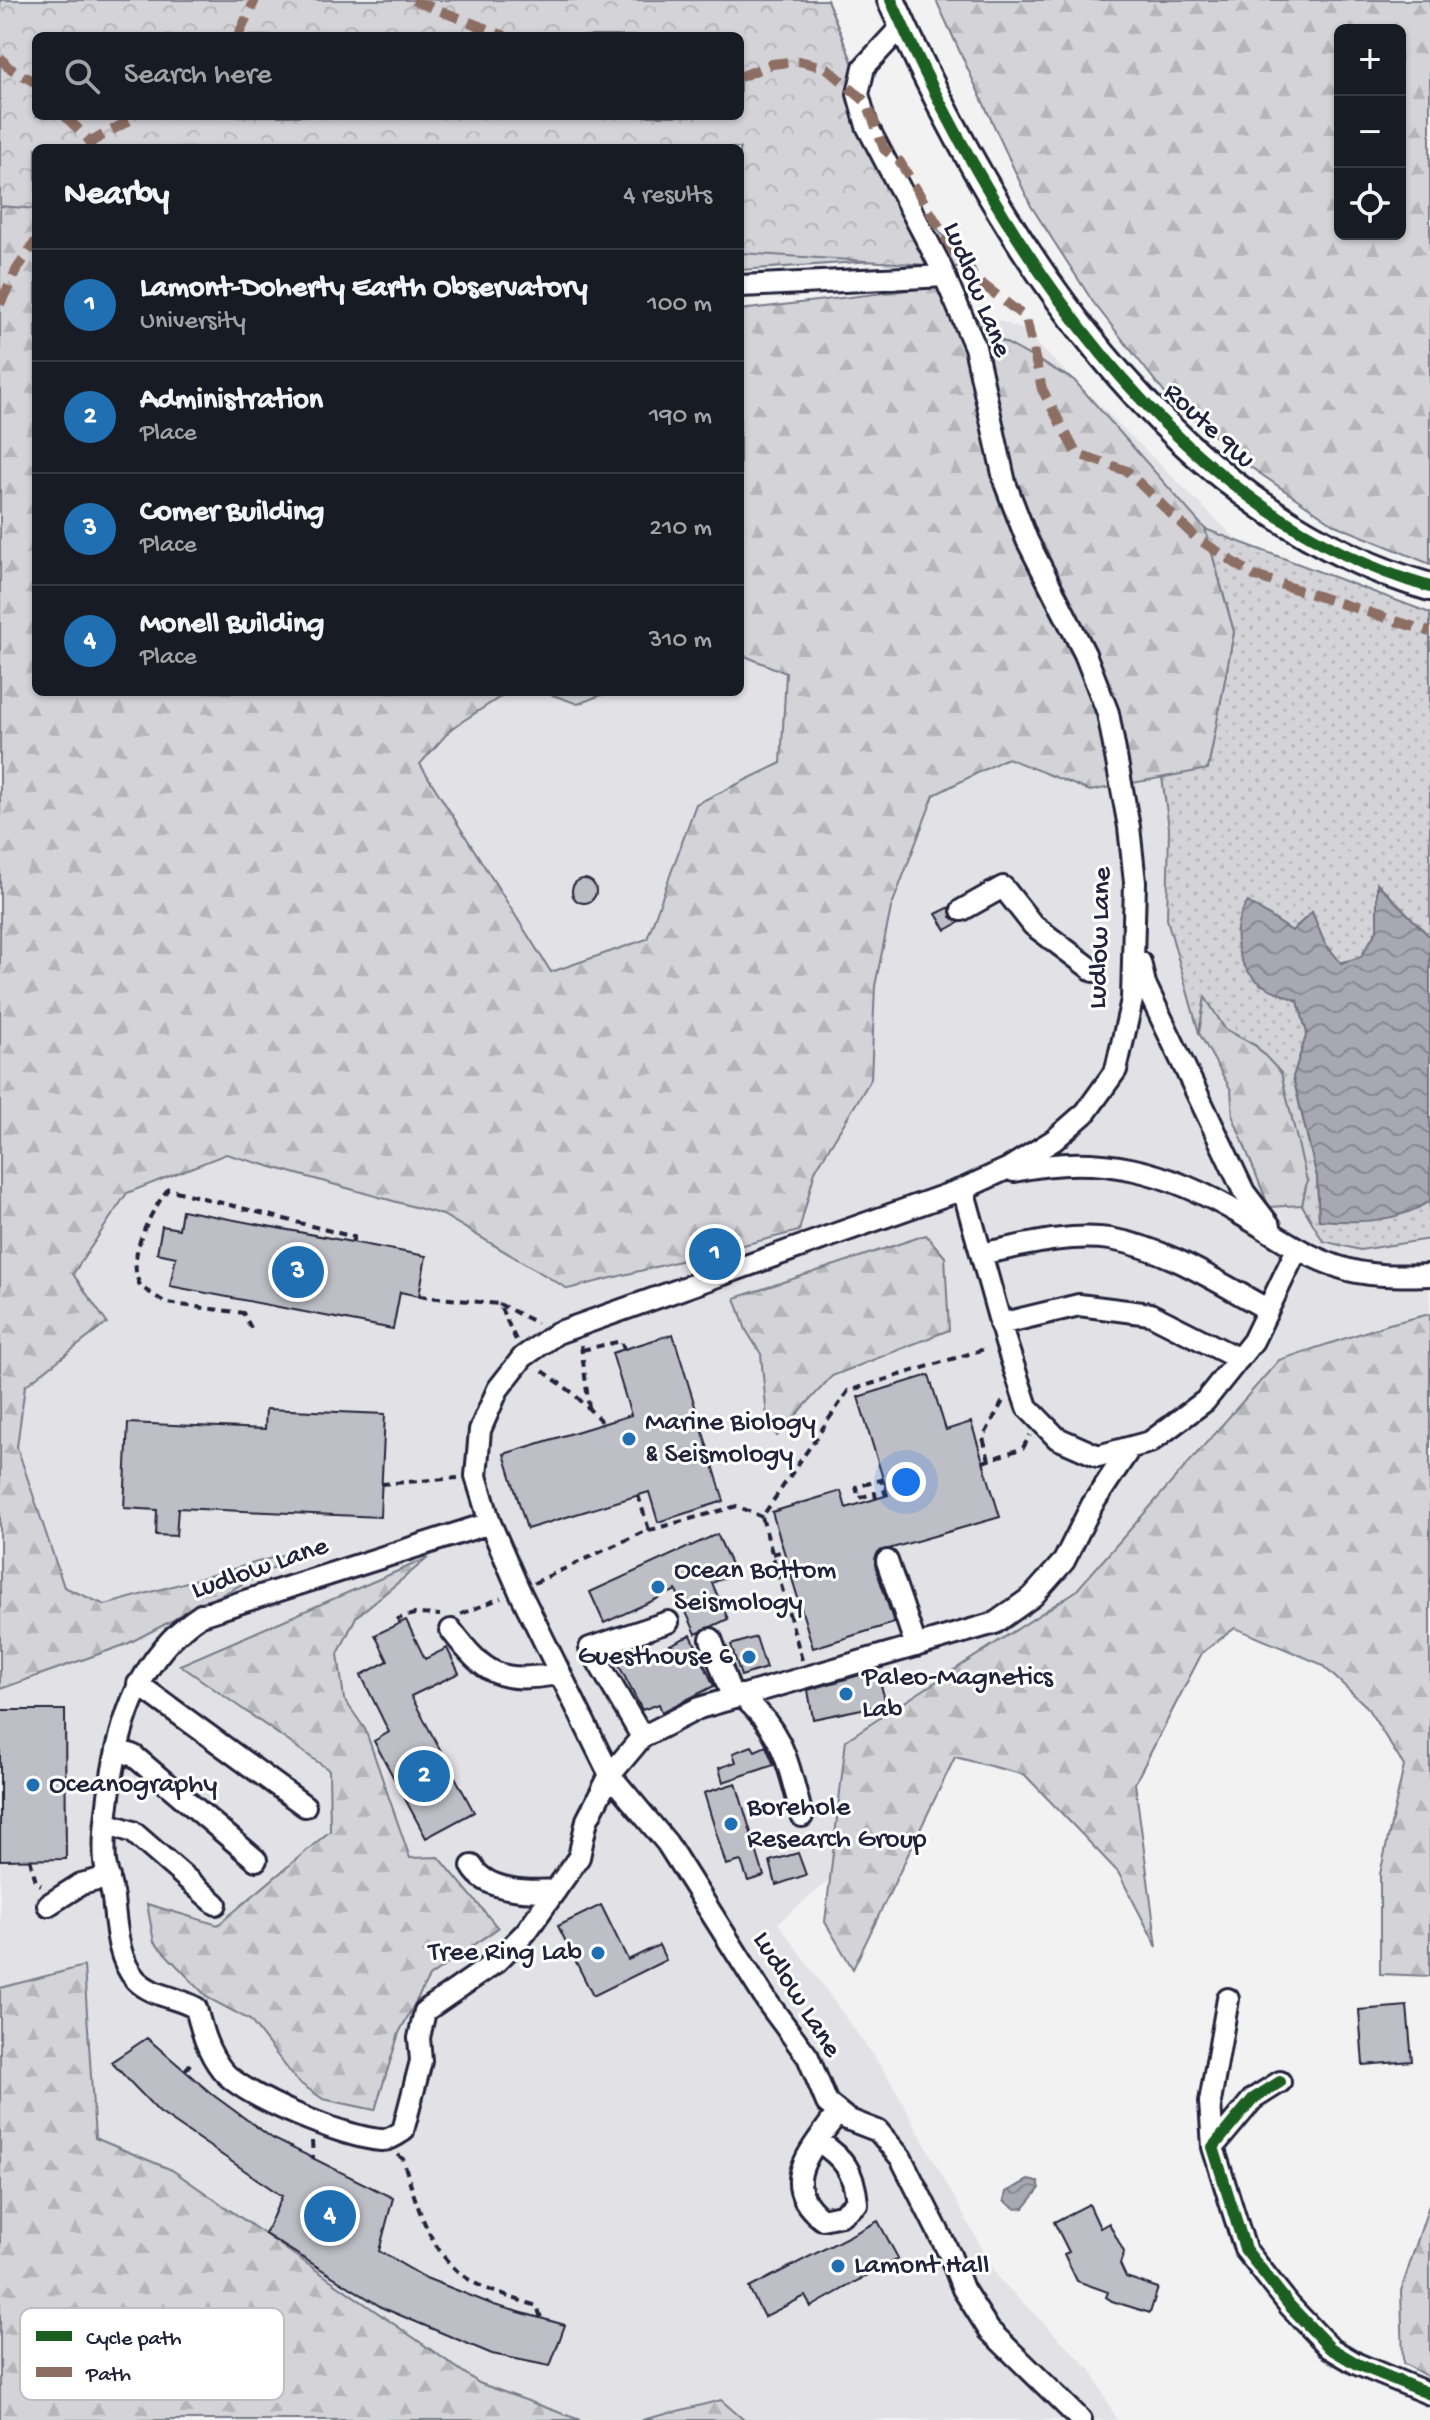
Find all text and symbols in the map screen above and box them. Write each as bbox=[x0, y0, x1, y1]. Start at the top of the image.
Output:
map controls bbox=[1334, 24, 1406, 240]
button: + bbox=[1334, 24, 1406, 96]
search box bbox=[32, 32, 744, 120]
icon: search bbox=[60, 54, 104, 98]
text: Search here bbox=[124, 59, 272, 94]
button: − bbox=[1334, 96, 1406, 168]
button: locate bbox=[1334, 168, 1406, 240]
text: Nearby bbox=[64, 176, 169, 216]
text: 4 results bbox=[623, 181, 712, 212]
street label: Ludlow Lane bbox=[934, 218, 1018, 363]
text: Lamont-Doherty Earth Observatory bbox=[140, 272, 587, 307]
text: 1 bbox=[85, 290, 95, 321]
text: 100 m bbox=[647, 290, 712, 321]
text: University bbox=[140, 307, 246, 338]
street label: Route 9W bbox=[1156, 377, 1260, 477]
text: Administration bbox=[140, 384, 323, 419]
text: 2 bbox=[84, 402, 96, 433]
text: 190 m bbox=[649, 402, 712, 433]
text: Place bbox=[140, 419, 197, 450]
text: Comer Building bbox=[140, 496, 324, 531]
text: 3 bbox=[83, 514, 97, 545]
text: 210 m bbox=[649, 514, 712, 545]
text: Place bbox=[140, 531, 197, 562]
text: Monell Building bbox=[140, 608, 324, 643]
text: 4 bbox=[84, 626, 96, 657]
text: 310 m bbox=[649, 626, 712, 657]
text: Place bbox=[140, 643, 197, 674]
street label: Ludlow Lane bbox=[1082, 866, 1120, 1010]
pin: 1 bbox=[689, 1224, 741, 1284]
pin: 3 bbox=[272, 1242, 324, 1302]
place label: Marine Biology & Seismology bbox=[645, 1407, 816, 1472]
marker: Marine Biology & Seismology bbox=[620, 1430, 638, 1448]
your location bbox=[886, 1462, 926, 1502]
street label: Ludlow Lane bbox=[187, 1530, 333, 1608]
place label: Ocean Bottom Seismology bbox=[674, 1555, 837, 1620]
marker: Ocean Bottom Seismology bbox=[649, 1578, 667, 1596]
place label: Guesthouse 6 bbox=[578, 1641, 734, 1674]
marker: Guesthouse 6 bbox=[740, 1648, 758, 1666]
place label: Paleo-Magnetics Lab bbox=[861, 1662, 1054, 1727]
marker: Paleo-Magnetics Lab bbox=[837, 1685, 855, 1703]
pin: 2 bbox=[398, 1746, 450, 1806]
place label: Oceanography bbox=[49, 1769, 217, 1802]
marker: Oceanography bbox=[24, 1776, 42, 1794]
place label: Borehole Research Group bbox=[746, 1792, 927, 1857]
marker: Borehole Research Group bbox=[722, 1815, 740, 1833]
street label: Ludlow Lane bbox=[744, 1926, 848, 2065]
place label: Tree Ring Lab bbox=[427, 1937, 582, 1970]
marker: Tree Ring Lab bbox=[589, 1944, 607, 1962]
pin: 4 bbox=[304, 2186, 356, 2246]
place label: Lamont Hall bbox=[854, 2250, 989, 2283]
marker: Lamont Hall bbox=[829, 2257, 847, 2275]
legend bbox=[20, 2308, 284, 2400]
text: Cycle path bbox=[86, 2327, 182, 2353]
text: Path bbox=[85, 2363, 131, 2389]

